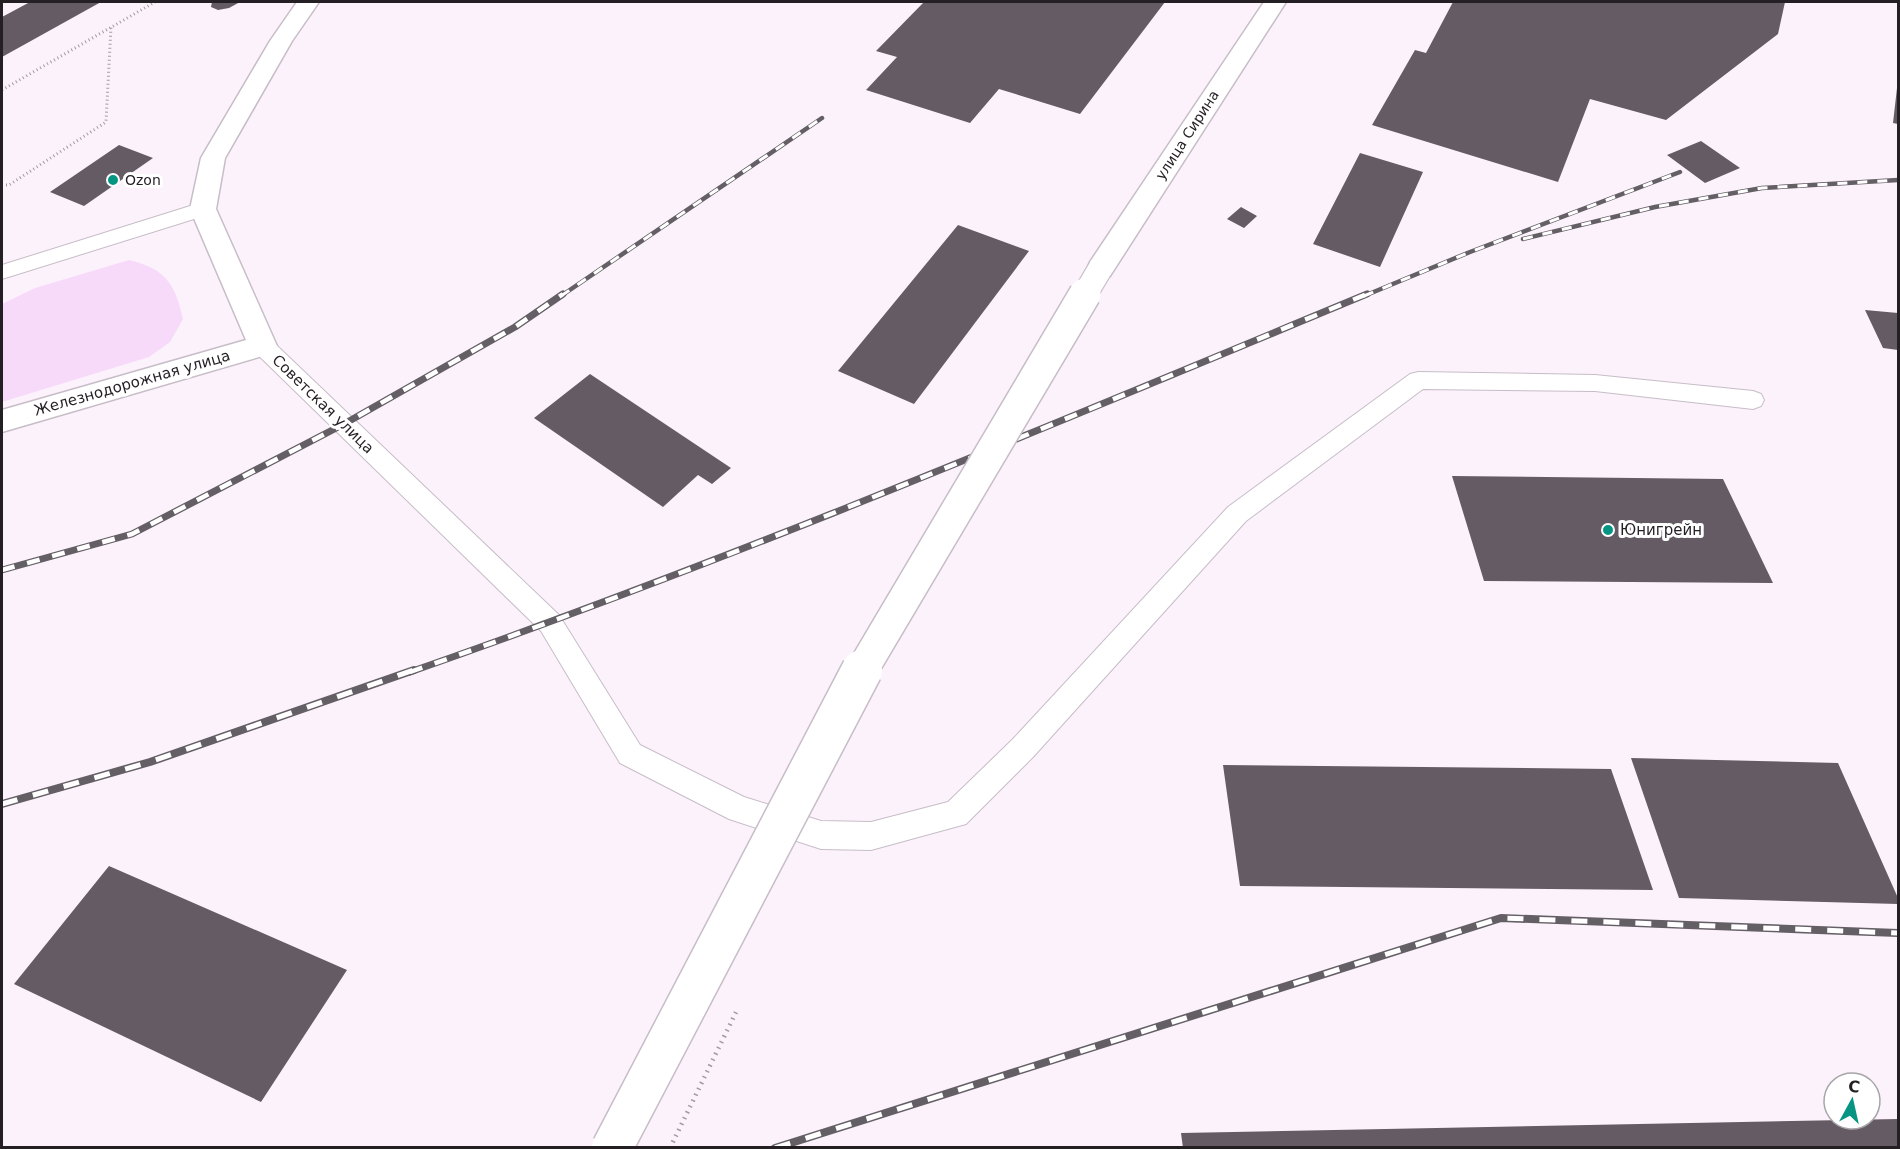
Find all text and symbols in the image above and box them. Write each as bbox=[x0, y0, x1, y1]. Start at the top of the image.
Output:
street label: улица Сирина bbox=[1152, 87, 1222, 183]
place label: Ozon bbox=[125, 172, 161, 188]
marker: Ozon bbox=[106, 173, 120, 187]
street label: Железнодорожная улица bbox=[32, 346, 232, 420]
street label: Советская улица bbox=[268, 351, 378, 457]
place label: Юнигрейн bbox=[1620, 521, 1702, 539]
marker: Юнигрейн bbox=[1601, 523, 1615, 537]
north arrow bbox=[1822, 1071, 1882, 1131]
text: С bbox=[1847, 1076, 1861, 1097]

